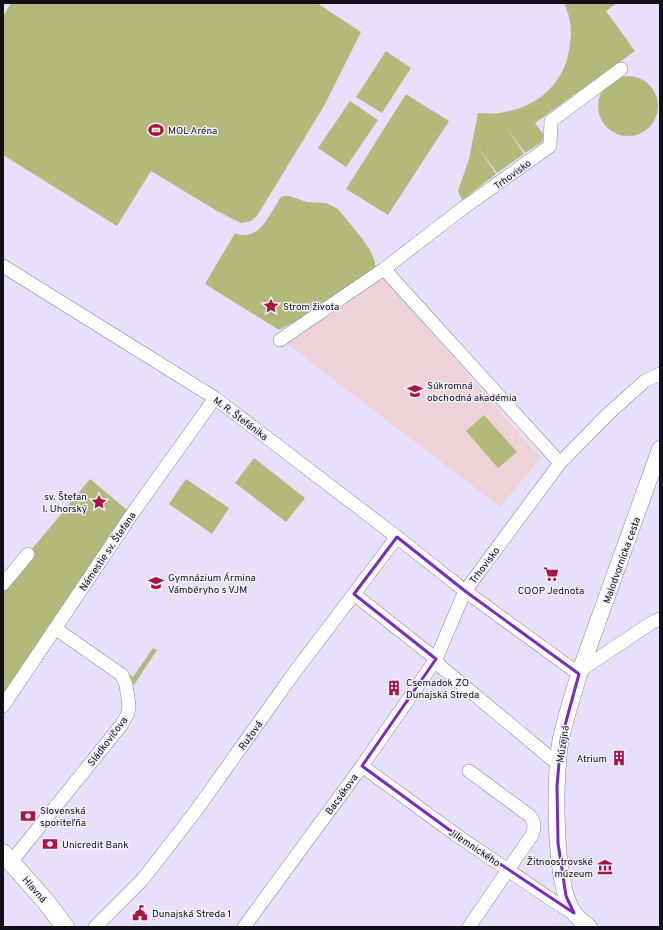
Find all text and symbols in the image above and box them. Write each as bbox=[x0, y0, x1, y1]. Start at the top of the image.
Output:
sports icon: MOL Aréna bbox=[147, 121, 165, 139]
place label: MOL Aréna bbox=[168, 125, 217, 138]
street label: Trhovisko bbox=[492, 157, 534, 193]
place icon: Strom života bbox=[262, 297, 280, 315]
place label: Strom života bbox=[283, 301, 339, 314]
place label: Súkromná obchodná akadémia bbox=[427, 380, 517, 405]
school or university icon: Súkromná obchodná akadémia bbox=[406, 382, 424, 400]
street label: M. R. Štefánika bbox=[210, 394, 270, 444]
place label: sv. Štefan I. Uhorský bbox=[42, 491, 87, 516]
place icon: sv. Štefan I. Uhorský bbox=[90, 493, 108, 511]
street label: Námestie sv. Štefana bbox=[77, 510, 140, 594]
street label: Malodvornícka cesta bbox=[601, 515, 644, 606]
street label: Trhovisko bbox=[467, 544, 504, 587]
supermarket icon: COOP Jednota bbox=[542, 565, 560, 583]
place label: Gymnázium Ármina Vámbéryho s VJM bbox=[168, 572, 256, 597]
school or university icon: Gymnázium Ármina Vámbéryho s VJM bbox=[147, 574, 165, 592]
place label: COOP Jednota bbox=[518, 585, 584, 598]
place label: Csemadok ZO Dunajská Streda bbox=[406, 677, 479, 702]
building icon: Csemadok ZO Dunajská Streda bbox=[385, 679, 403, 697]
street label: Sládkovičova bbox=[85, 715, 131, 769]
street label: Ružová bbox=[236, 719, 266, 753]
street label: Múzejná bbox=[554, 725, 573, 764]
building icon: Atrium bbox=[610, 749, 628, 767]
place label: Atrium bbox=[576, 753, 607, 766]
street label: Bacsákova bbox=[323, 772, 361, 818]
place label: Slovenská sporiteľňa bbox=[40, 805, 86, 830]
bank icon: Slovenská sporiteľňa bbox=[19, 807, 37, 825]
street label: Jilemnického bbox=[446, 826, 503, 871]
bank icon: Unicredit Bank bbox=[41, 835, 59, 853]
place label: Unicredit Bank bbox=[62, 839, 129, 852]
place label: Žitnoostrovské múzeum bbox=[526, 856, 593, 881]
museum icon: Žitnoostrovské múzeum bbox=[596, 858, 614, 876]
street label: Hlavná bbox=[19, 874, 49, 906]
public building icon: Dunajská Streda 1 bbox=[131, 904, 149, 922]
place label: Dunajská Streda 1 bbox=[152, 908, 231, 921]

